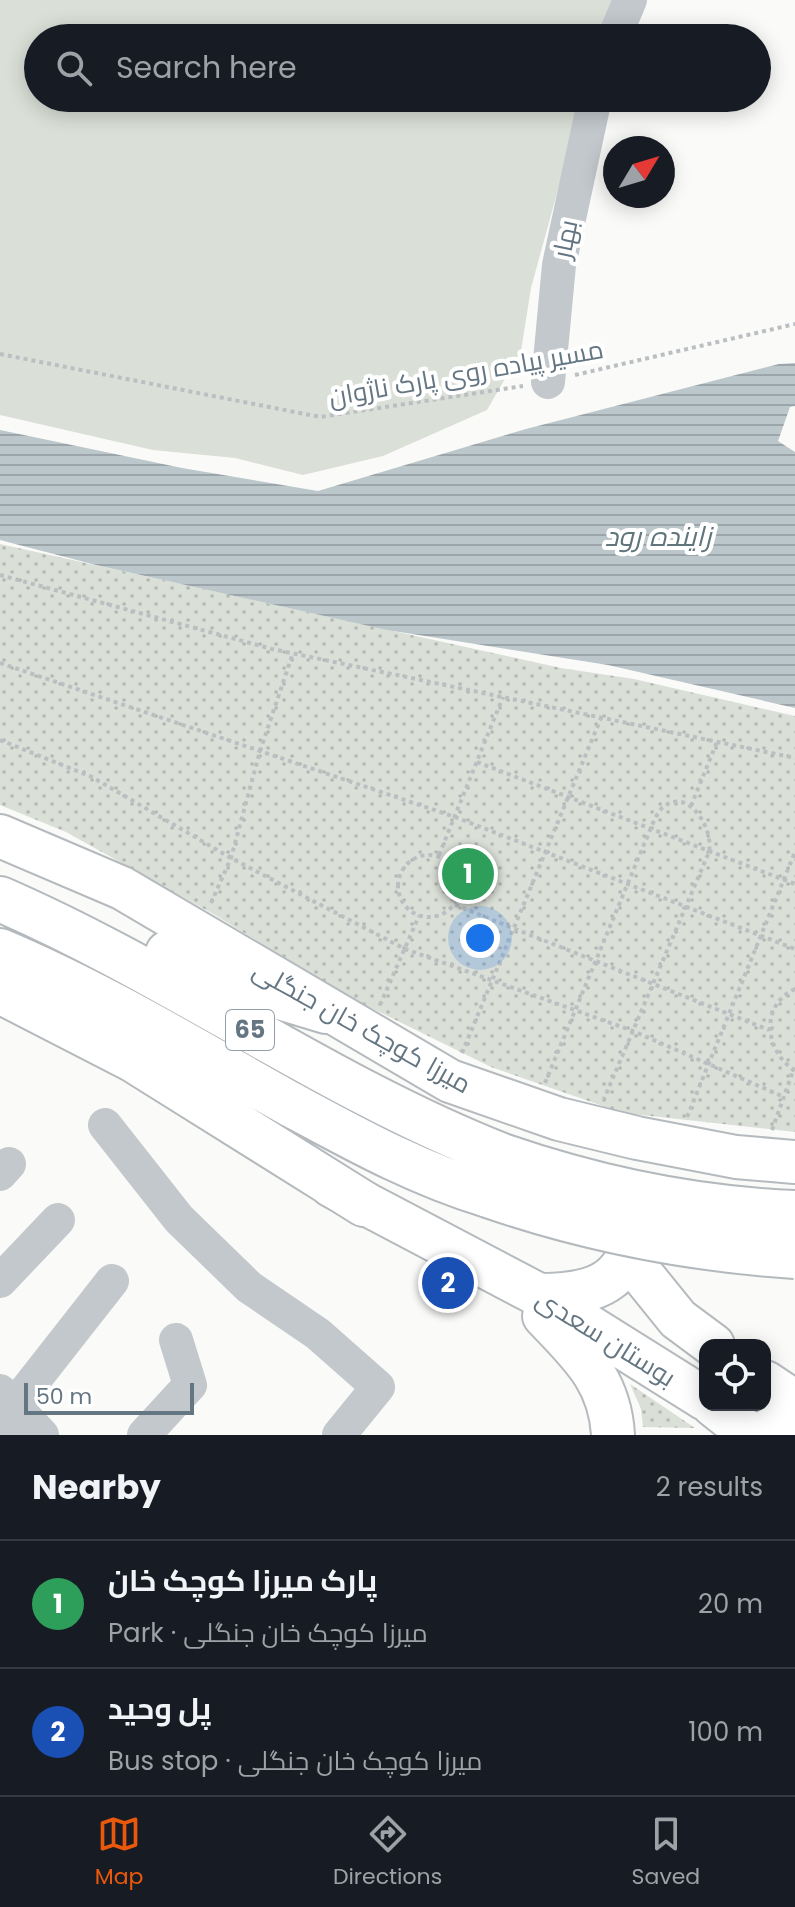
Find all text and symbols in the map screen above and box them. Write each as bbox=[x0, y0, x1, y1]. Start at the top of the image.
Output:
search box bbox=[24, 24, 771, 112]
icon: search bbox=[52, 46, 96, 90]
text: Search here bbox=[116, 46, 297, 89]
north arrow bbox=[603, 136, 675, 208]
street label: بهار bbox=[543, 216, 587, 264]
street label: مسیر پیاده روی پارک ناژوان bbox=[326, 331, 606, 415]
water label: زاینده رود bbox=[605, 517, 715, 556]
pin: 1 bbox=[442, 844, 494, 904]
your location bbox=[460, 918, 500, 958]
street label: میرزا کوچک خان جنگلی bbox=[246, 952, 478, 1102]
road number: 65 bbox=[226, 1010, 274, 1050]
pin: 2 bbox=[422, 1253, 474, 1313]
street label: بوستان سعدی bbox=[529, 1281, 683, 1395]
map controls bbox=[699, 1339, 771, 1411]
button: locate bbox=[699, 1339, 771, 1411]
scale bar bbox=[24, 1379, 194, 1415]
text: 50 m bbox=[36, 1381, 92, 1412]
text: Nearby bbox=[32, 1463, 161, 1511]
text: 2 results bbox=[656, 1469, 763, 1505]
text: پارک میرزا کوچک خان bbox=[108, 1559, 377, 1602]
text: 1 bbox=[53, 1586, 63, 1622]
text: 20 m bbox=[698, 1586, 763, 1622]
text: Park · میرزا کوچک خان جنگلی bbox=[108, 1615, 428, 1651]
text: پل وحید bbox=[108, 1687, 211, 1730]
text: 2 bbox=[51, 1714, 65, 1750]
text: 100 m bbox=[688, 1714, 763, 1750]
text: Bus stop · میرزا کوچک خان جنگلی bbox=[108, 1743, 482, 1779]
tab: Map bbox=[95, 1812, 143, 1893]
tab: Directions bbox=[333, 1812, 442, 1893]
tab: Saved bbox=[632, 1812, 700, 1893]

